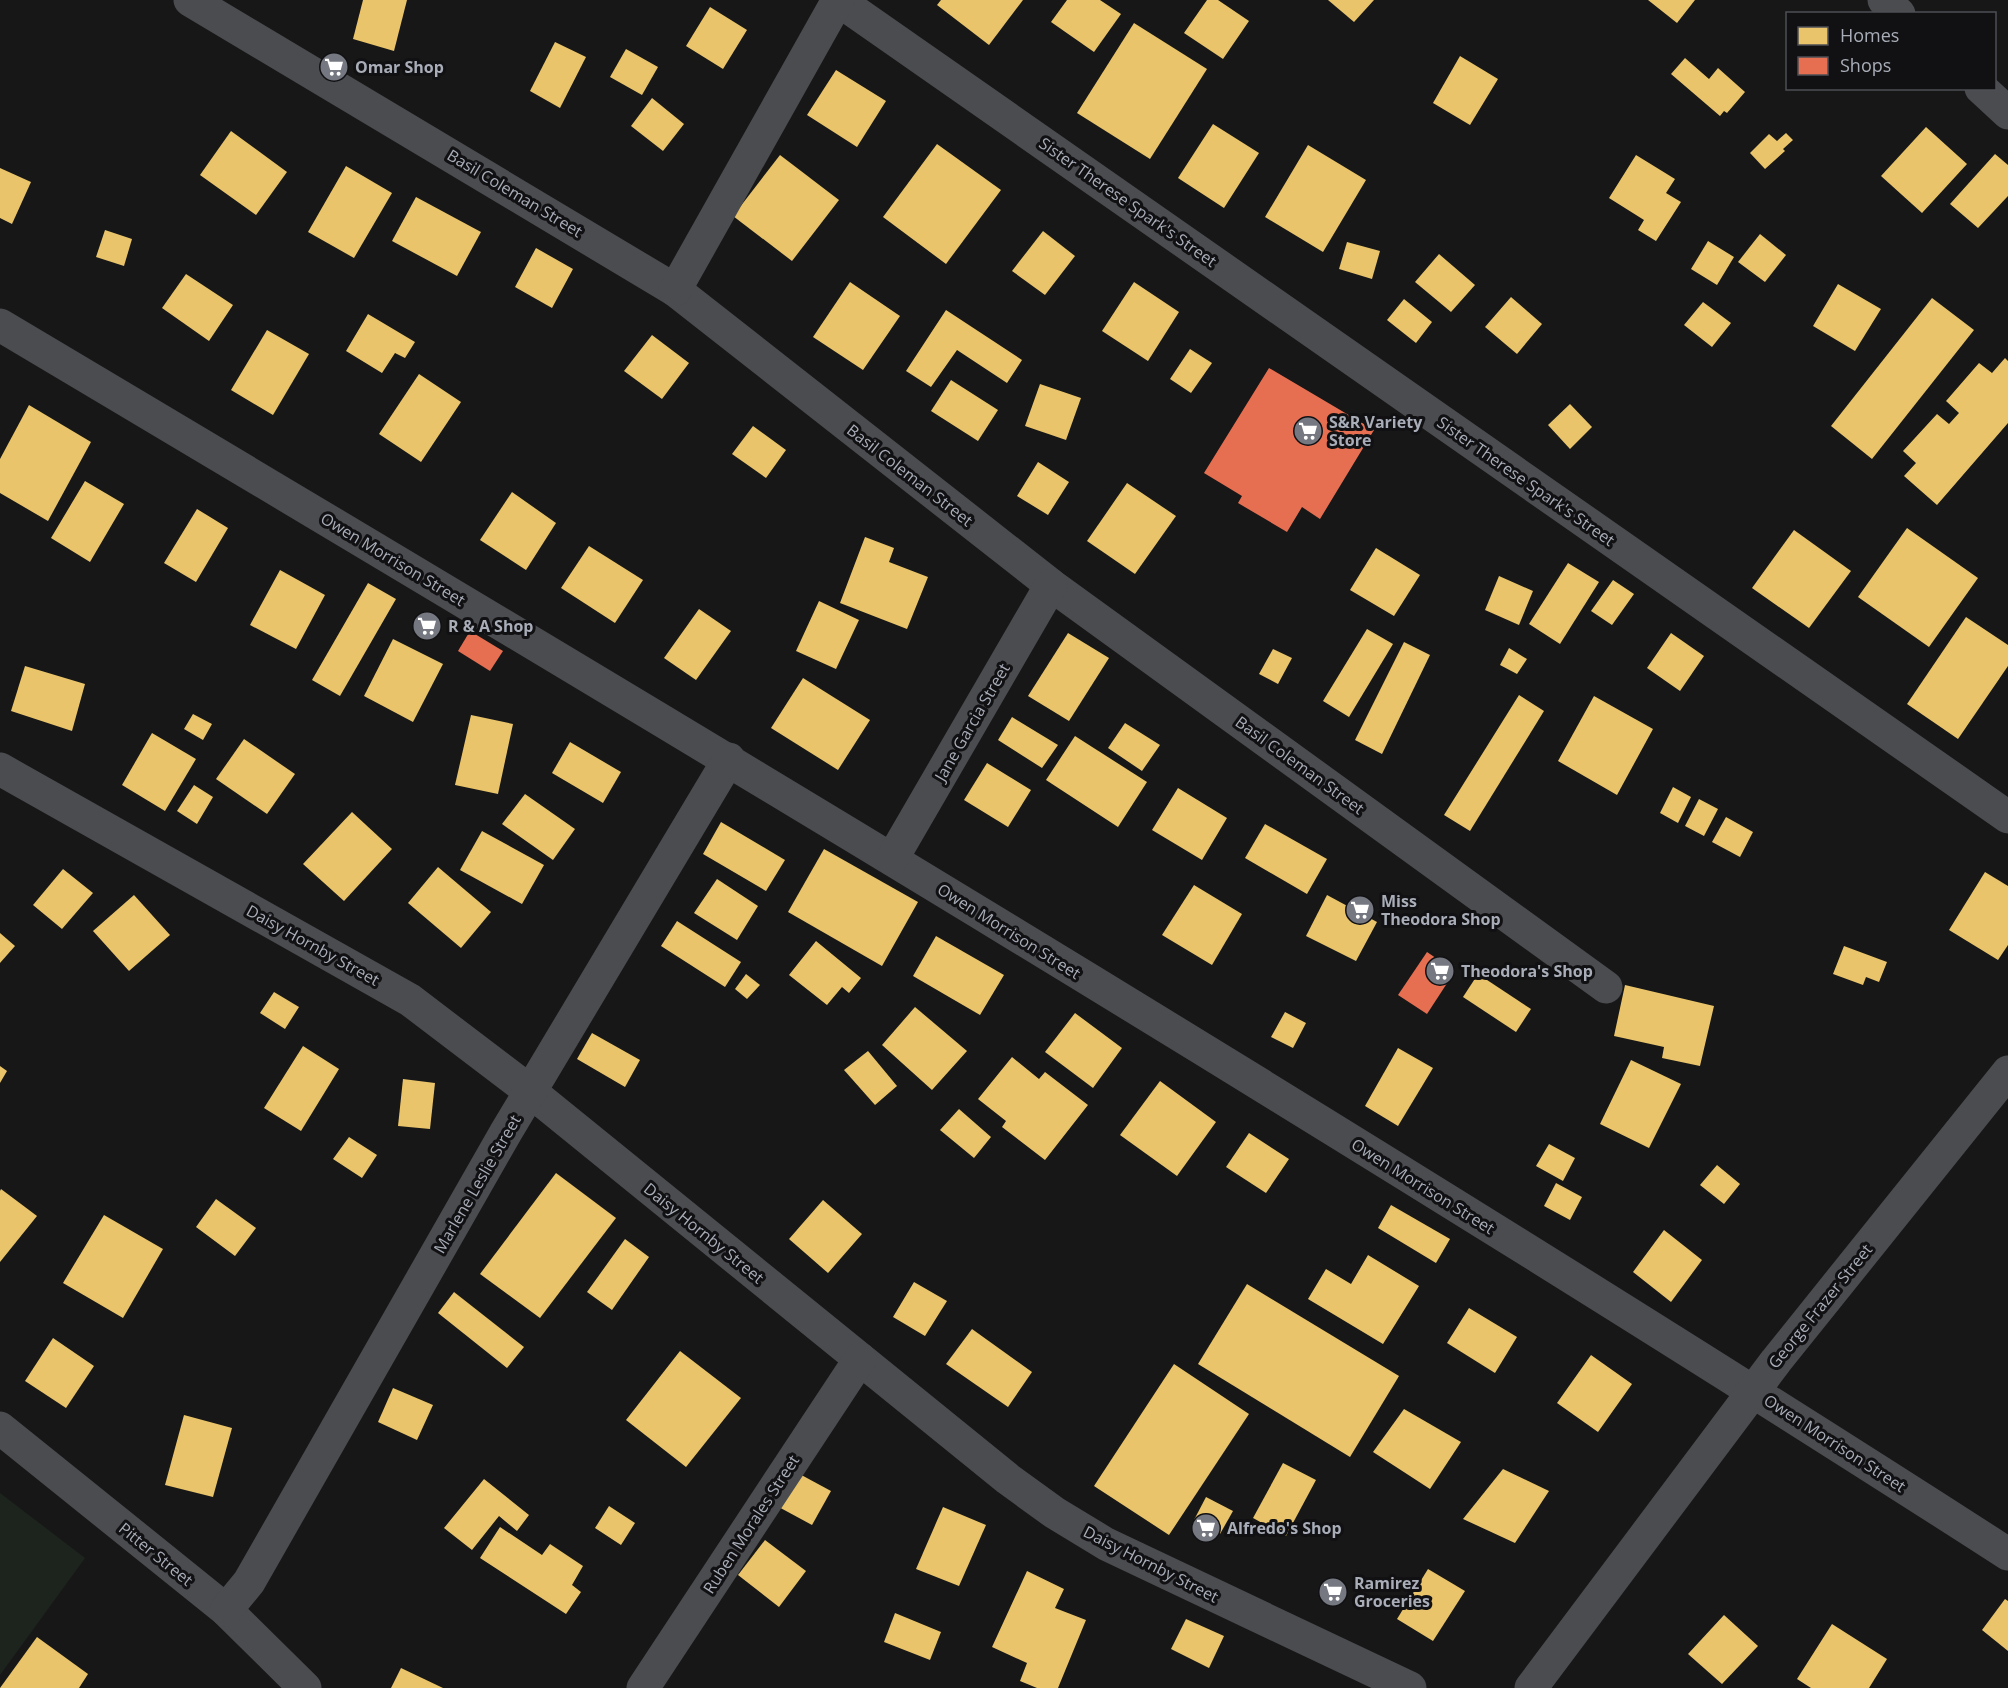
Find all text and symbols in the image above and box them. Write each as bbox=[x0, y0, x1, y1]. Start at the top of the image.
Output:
legend bbox=[1786, 12, 1996, 90]
text: Homes bbox=[1840, 23, 1899, 47]
supermarket icon: Omar Shop bbox=[318, 51, 350, 83]
text: Shops bbox=[1840, 53, 1891, 77]
place label: Omar Shop bbox=[355, 56, 444, 78]
street label: Sister Therese Spark's Street bbox=[1035, 132, 1221, 272]
street label: Basil Coleman Street bbox=[443, 144, 587, 242]
place label: S&R Variety Store bbox=[1329, 411, 1423, 451]
street label: Sister Therese Spark's Street bbox=[1433, 411, 1619, 551]
supermarket icon: S&R Variety Store bbox=[1292, 415, 1324, 447]
street label: Basil Coleman Street bbox=[842, 419, 978, 531]
street label: Owen Morrison Street bbox=[317, 507, 470, 611]
supermarket icon: R & A Shop bbox=[411, 610, 443, 642]
place label: R & A Shop bbox=[448, 615, 533, 637]
street label: Jane Garcia Street bbox=[928, 659, 1015, 787]
street label: Basil Coleman Street bbox=[1231, 711, 1369, 819]
street label: Owen Morrison Street bbox=[933, 878, 1085, 984]
place label: Miss Theodora Shop bbox=[1381, 890, 1501, 930]
supermarket icon: Miss Theodora Shop bbox=[1344, 894, 1376, 926]
street label: Daisy Hornby Street bbox=[243, 899, 384, 991]
supermarket icon: Theodora's Shop bbox=[1424, 955, 1456, 987]
place label: Theodora's Shop bbox=[1461, 960, 1593, 982]
street label: Marlene Leslie Street bbox=[428, 1110, 526, 1257]
street label: Owen Morrison Street bbox=[1347, 1133, 1499, 1239]
street label: Daisy Hornby Street bbox=[639, 1178, 769, 1289]
street label: George Frazer Street bbox=[1763, 1239, 1877, 1373]
street label: Owen Morrison Street bbox=[1760, 1389, 1910, 1497]
street label: Ruben Morales Street bbox=[698, 1450, 804, 1598]
supermarket icon: Alfredo's Shop bbox=[1190, 1512, 1222, 1544]
street label: Pitter Street bbox=[114, 1517, 198, 1591]
place label: Alfredo's Shop bbox=[1227, 1517, 1342, 1539]
street label: Daisy Hornby Street bbox=[1080, 1520, 1223, 1608]
place label: Ramirez Groceries bbox=[1354, 1572, 1430, 1612]
supermarket icon: Ramirez Groceries bbox=[1317, 1576, 1349, 1608]

